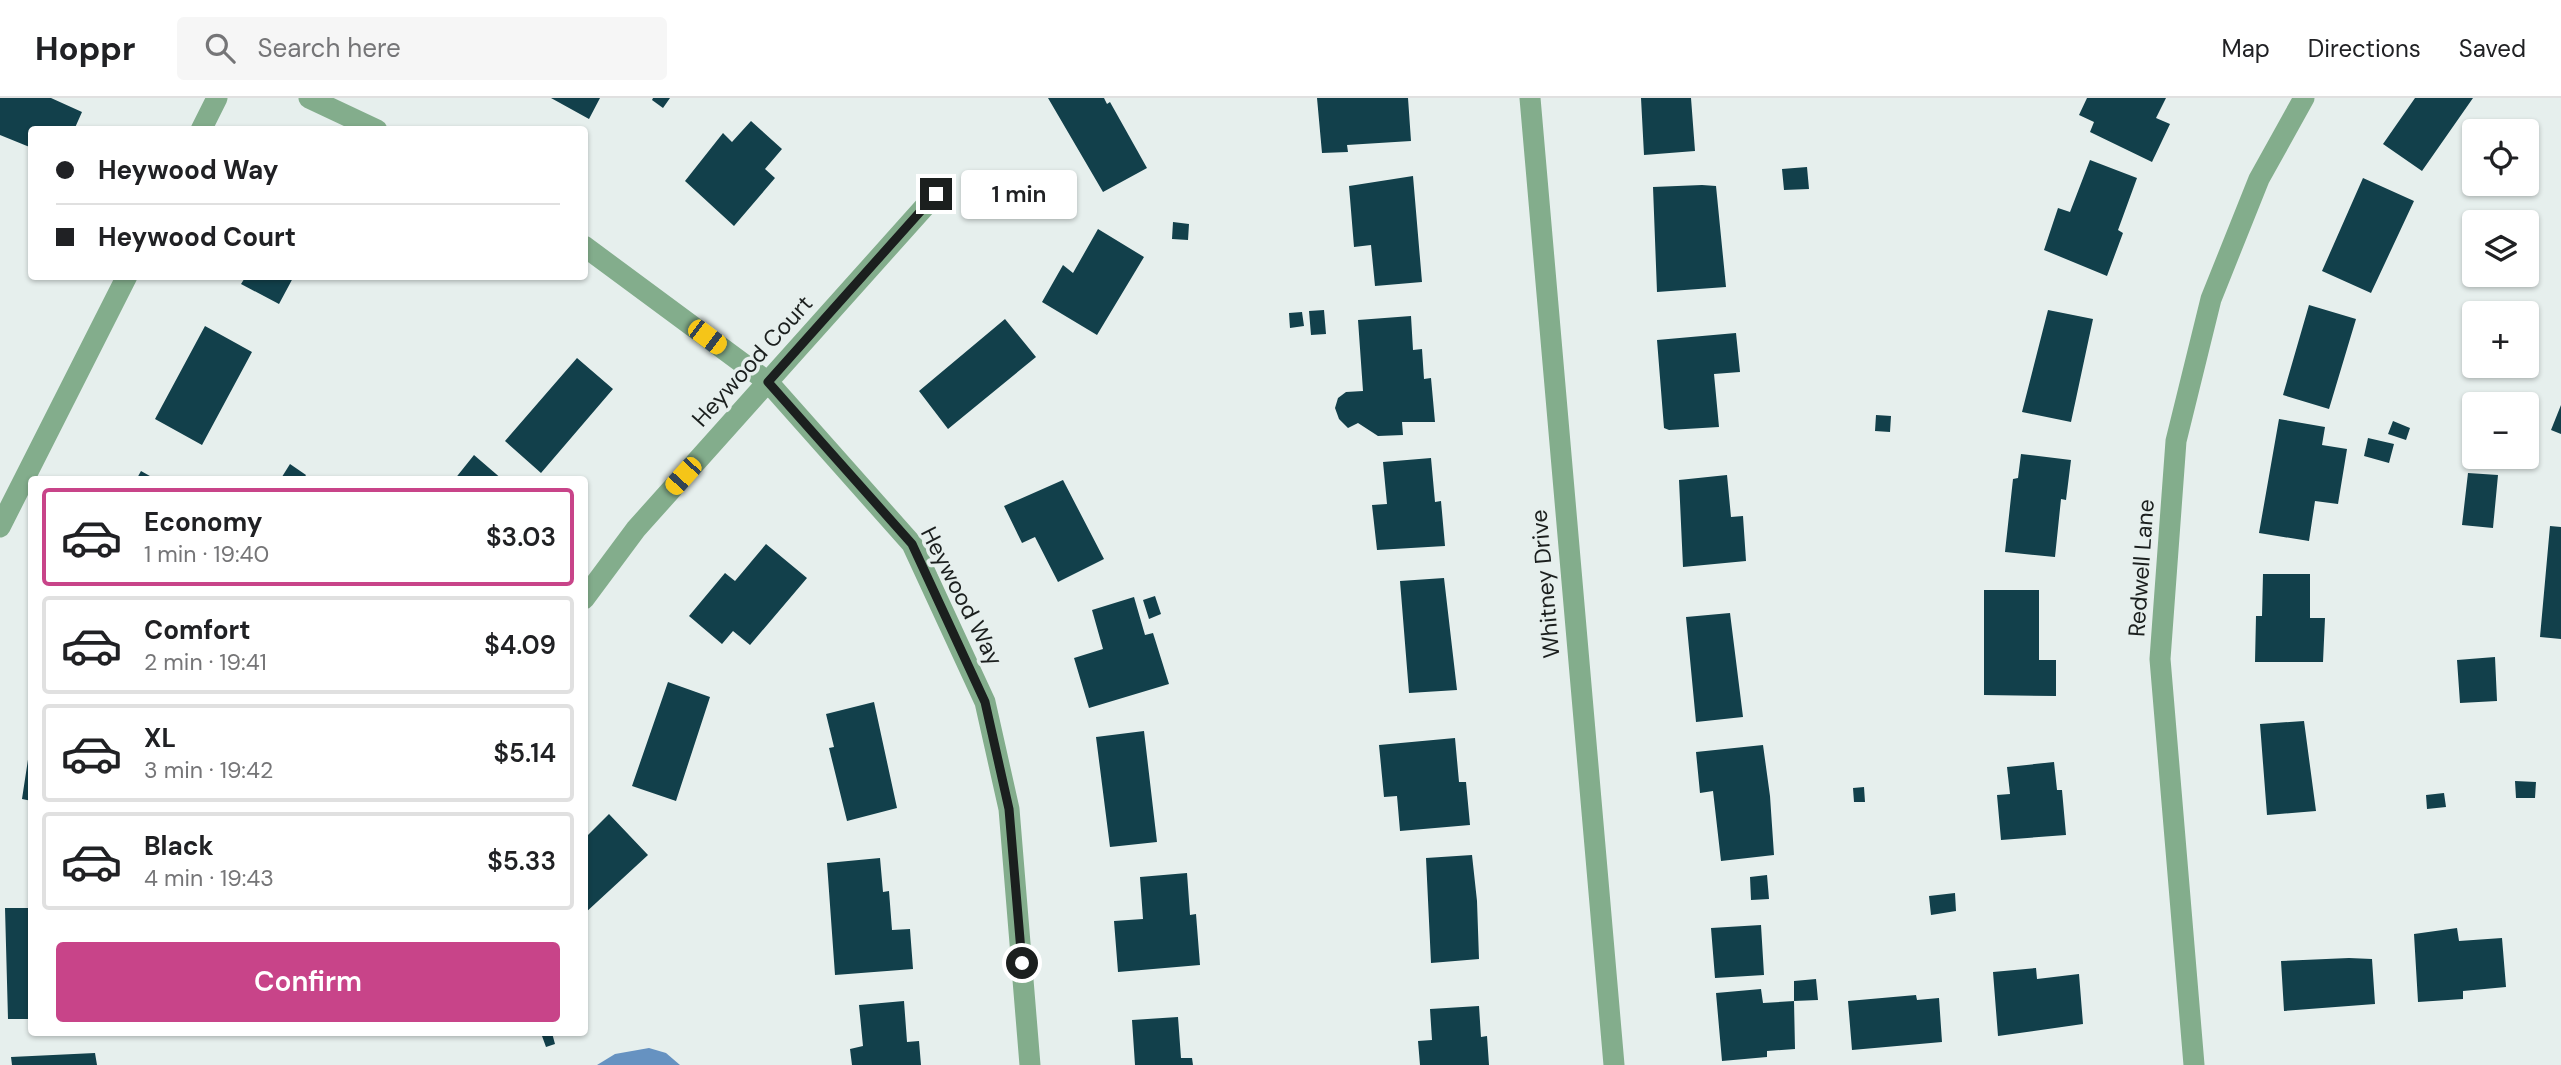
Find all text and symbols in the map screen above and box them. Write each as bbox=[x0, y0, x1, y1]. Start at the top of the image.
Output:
search box bbox=[177, 17, 667, 80]
text: Hoppr bbox=[35, 27, 135, 70]
icon: search bbox=[201, 29, 239, 67]
text: Search here bbox=[257, 31, 401, 65]
text: Map bbox=[2222, 33, 2270, 64]
text: Directions bbox=[2308, 33, 2421, 64]
text: Saved bbox=[2459, 33, 2526, 64]
map controls bbox=[2462, 119, 2539, 469]
button: locate bbox=[2462, 119, 2539, 196]
text: Heywood Way bbox=[98, 153, 278, 187]
callout: 1 min bbox=[960, 170, 1076, 218]
route end bbox=[920, 178, 952, 210]
text: 1 min bbox=[992, 179, 1046, 209]
button: layers bbox=[2462, 210, 2539, 287]
text: Heywood Court bbox=[98, 220, 296, 254]
street label: Heywood Court bbox=[685, 289, 819, 433]
button: + bbox=[2462, 301, 2539, 378]
car bbox=[684, 316, 731, 358]
button: − bbox=[2462, 392, 2539, 469]
car bbox=[662, 453, 705, 499]
street label: Redwell Lane bbox=[2121, 498, 2161, 638]
text: Economy bbox=[144, 505, 262, 539]
icon: car bbox=[60, 506, 123, 569]
street label: Whitney Drive bbox=[1524, 508, 1566, 660]
text: $3.03 bbox=[486, 520, 556, 554]
street label: Heywood Way bbox=[914, 521, 1010, 671]
text: 1 min · 19:40 bbox=[144, 539, 269, 569]
text: Comfort bbox=[144, 613, 250, 647]
icon: car bbox=[60, 614, 123, 677]
text: $4.09 bbox=[484, 628, 556, 662]
text: 2 min · 19:41 bbox=[144, 647, 267, 677]
text: XL bbox=[144, 721, 176, 755]
icon: car bbox=[60, 722, 123, 785]
text: $5.14 bbox=[493, 736, 556, 770]
text: 3 min · 19:42 bbox=[144, 755, 273, 785]
text: Black bbox=[144, 829, 214, 863]
icon: car bbox=[60, 830, 123, 893]
text: $5.33 bbox=[487, 844, 556, 878]
text: 4 min · 19:43 bbox=[144, 863, 274, 893]
button: Confirm bbox=[56, 942, 560, 1022]
route start bbox=[1006, 947, 1038, 979]

